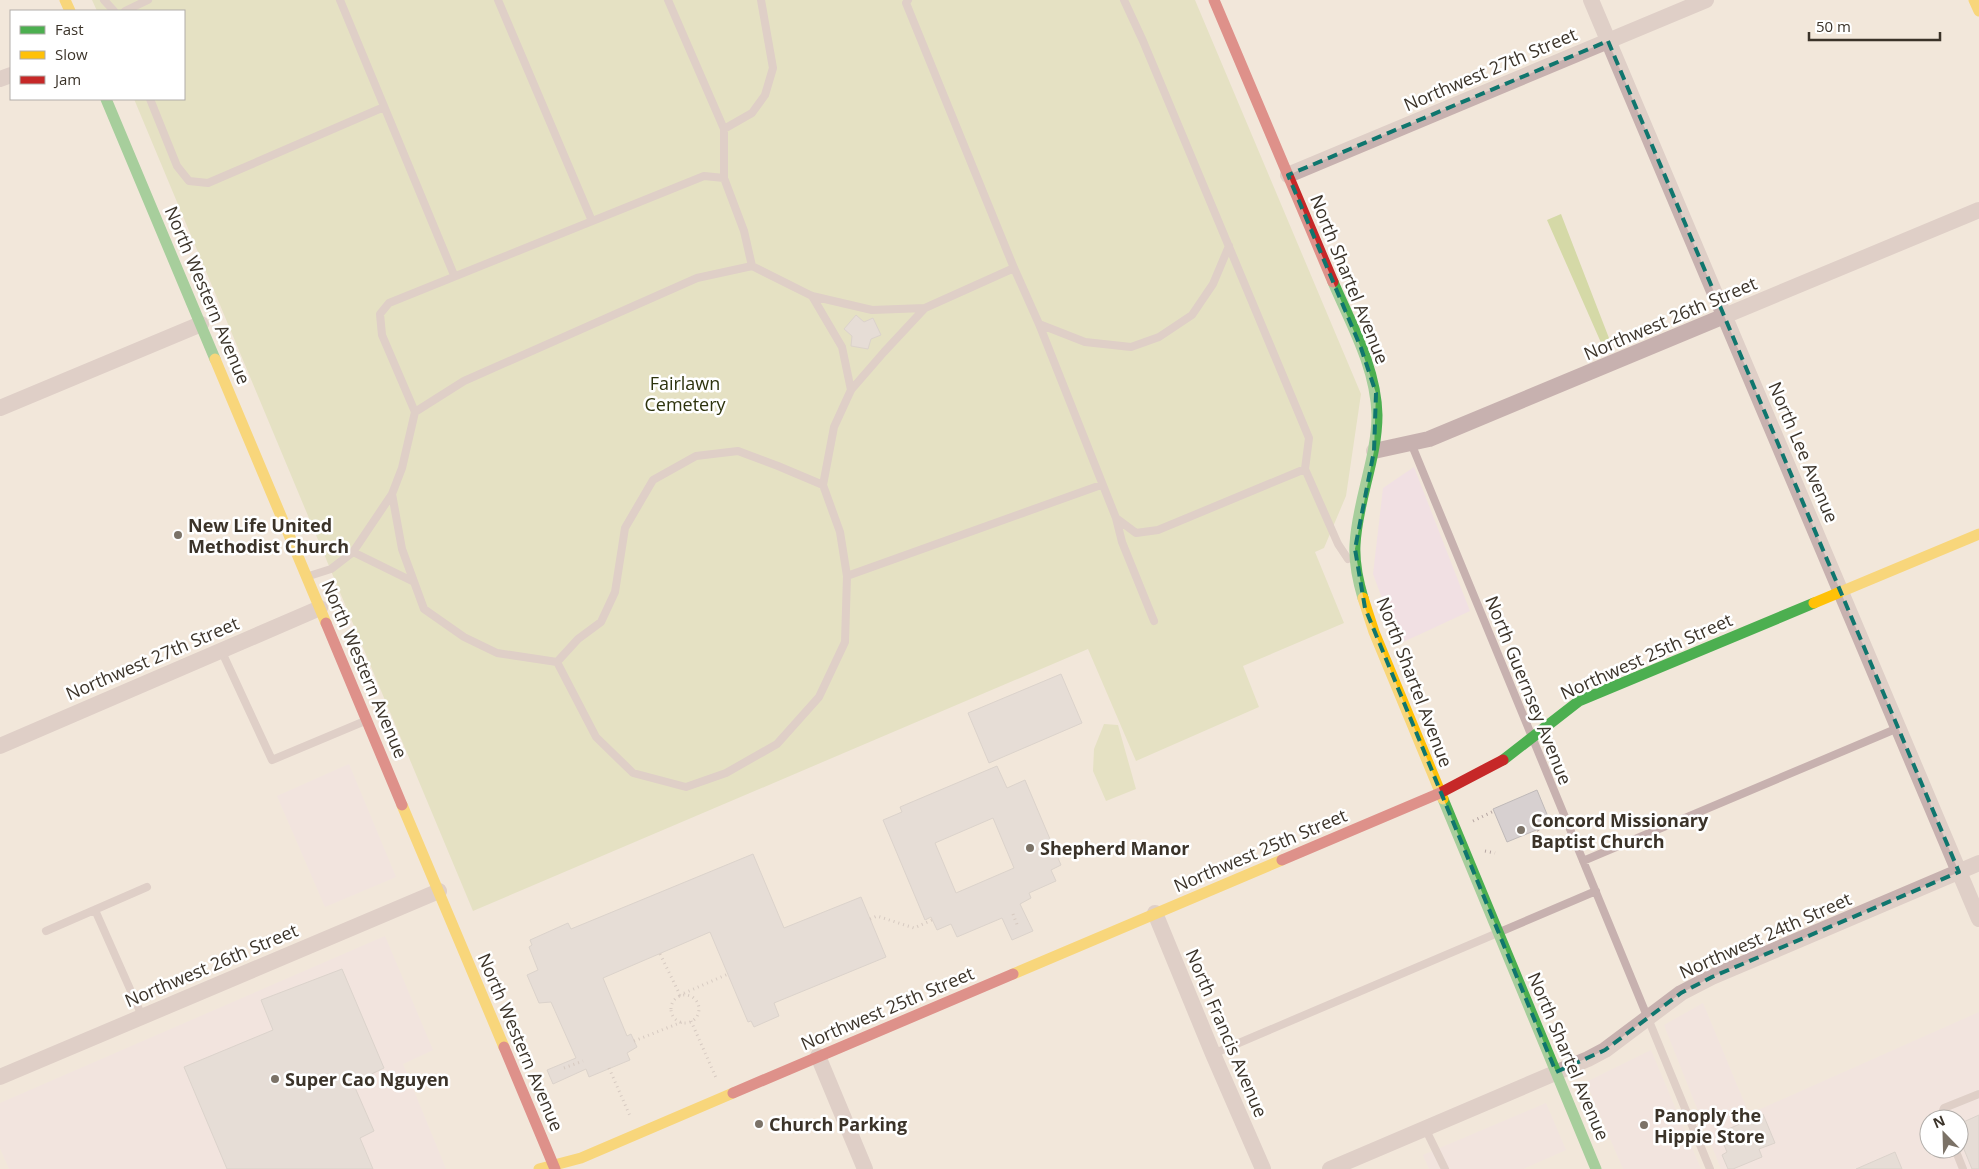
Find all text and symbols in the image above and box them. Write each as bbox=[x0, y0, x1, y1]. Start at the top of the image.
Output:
legend bbox=[10, 10, 185, 100]
scale bar bbox=[1809, 10, 1940, 42]
text: 50 m bbox=[1816, 16, 1851, 36]
text: Fast bbox=[55, 19, 84, 39]
street label: Northwest 27th Street bbox=[1400, 22, 1580, 116]
text: Slow bbox=[55, 44, 88, 64]
text: Jam bbox=[53, 69, 81, 89]
street label: North Shartel Avenue bbox=[1305, 191, 1395, 367]
street label: North Western Avenue bbox=[160, 202, 256, 388]
street label: Northwest 26th Street bbox=[1580, 271, 1760, 365]
park label: Fairlawn Cemetery bbox=[644, 371, 727, 416]
street label: North Lee Avenue bbox=[1763, 378, 1845, 526]
place label: New Life United Methodist Church bbox=[188, 513, 349, 558]
marker: New Life United Methodist Church bbox=[172, 529, 184, 541]
street label: North Western Avenue bbox=[317, 576, 413, 762]
street label: North Guernsey Avenue bbox=[1480, 592, 1578, 788]
street label: North Shartel Avenue bbox=[1371, 593, 1459, 771]
street label: Northwest 25th Street bbox=[1556, 607, 1736, 705]
street label: Northwest 27th Street bbox=[62, 611, 242, 705]
street label: Northwest 25th Street bbox=[1170, 803, 1350, 897]
place label: Concord Missionary Baptist Church bbox=[1531, 808, 1709, 853]
marker: Concord Missionary Baptist Church bbox=[1515, 824, 1527, 836]
place label: Shepherd Manor bbox=[1040, 836, 1189, 860]
marker: Shepherd Manor bbox=[1024, 842, 1036, 854]
street label: Northwest 24th Street bbox=[1675, 886, 1855, 984]
street label: Northwest 26th Street bbox=[121, 918, 301, 1012]
street label: North Francis Avenue bbox=[1181, 945, 1273, 1121]
street label: North Western Avenue bbox=[473, 949, 569, 1135]
street label: Northwest 25th Street bbox=[797, 961, 977, 1055]
street label: North Shartel Avenue bbox=[1523, 968, 1615, 1144]
place label: Super Cao Nguyen bbox=[285, 1067, 449, 1091]
marker: Super Cao Nguyen bbox=[269, 1073, 281, 1085]
place label: Panoply the Hippie Store bbox=[1654, 1103, 1765, 1148]
north arrow bbox=[1919, 1109, 1969, 1159]
text: N bbox=[1930, 1111, 1948, 1133]
place label: Church Parking bbox=[769, 1112, 907, 1136]
marker: Church Parking bbox=[753, 1118, 765, 1130]
marker: Panoply the Hippie Store bbox=[1638, 1119, 1650, 1131]

